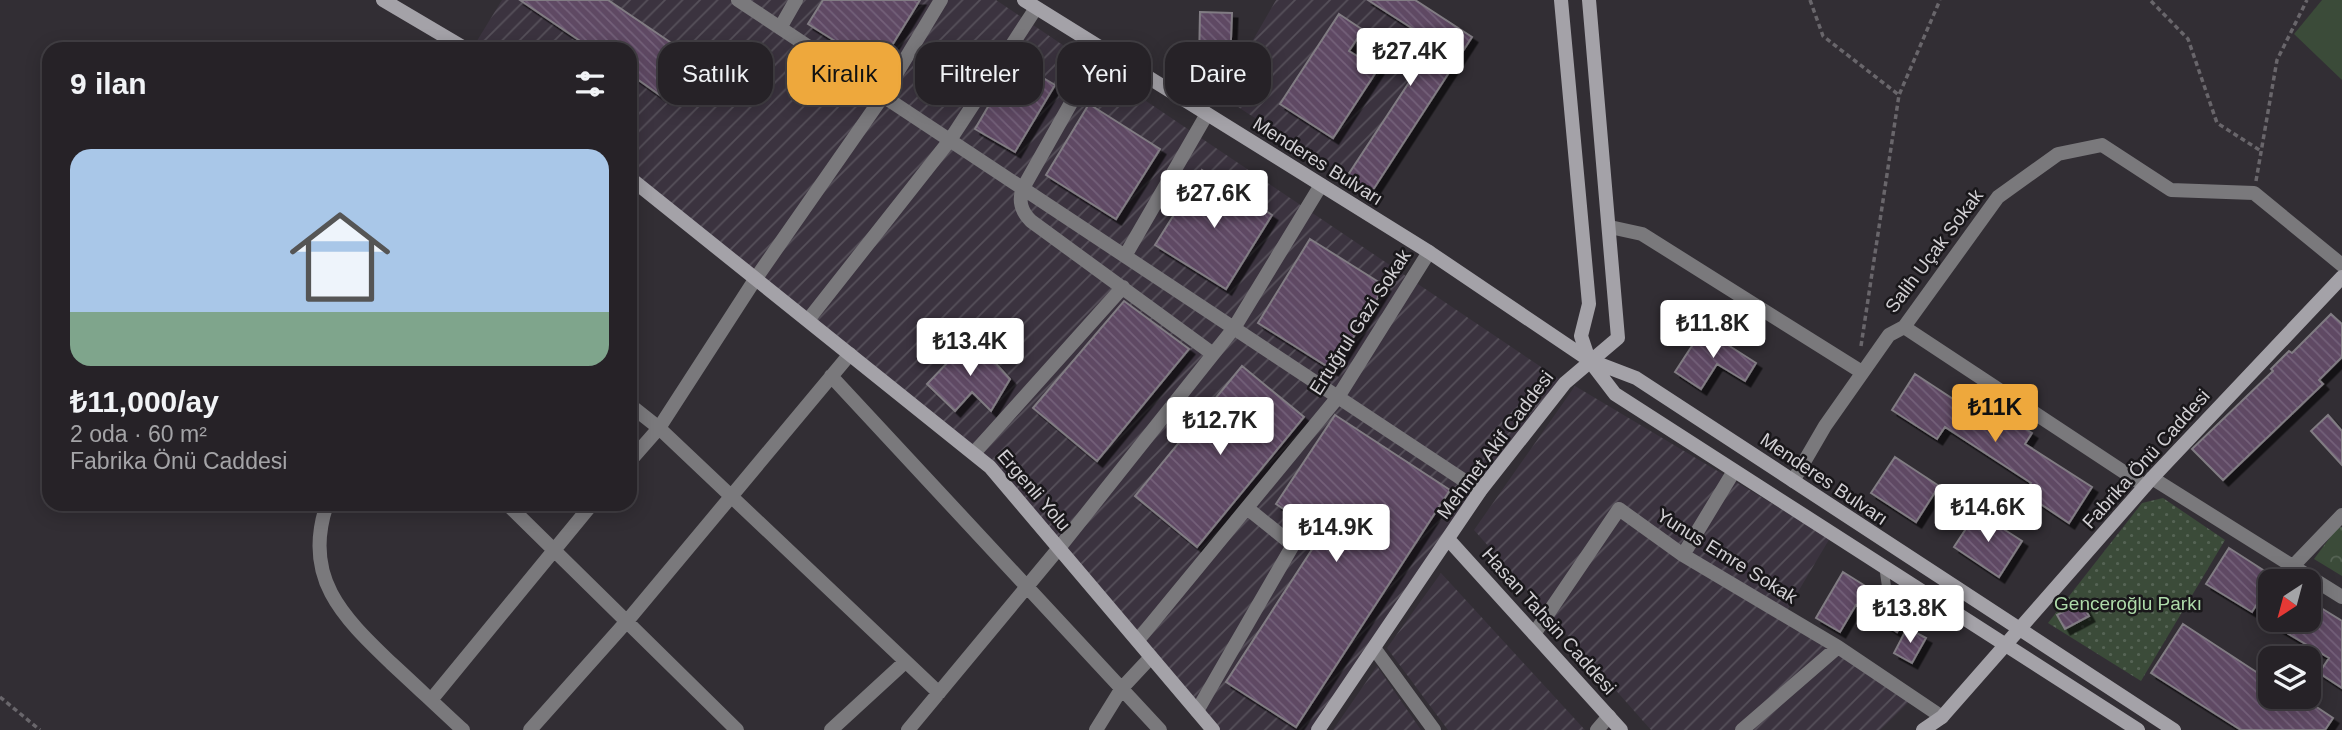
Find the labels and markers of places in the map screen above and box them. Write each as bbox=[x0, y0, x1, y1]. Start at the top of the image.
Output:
pin: ₺27.4K bbox=[1353, 28, 1467, 88]
pin: ₺27.6K bbox=[1157, 170, 1271, 230]
pin: ₺11.8K bbox=[1656, 300, 1770, 360]
pin: ₺13.4K bbox=[913, 318, 1027, 378]
pin: ₺11K bbox=[1954, 384, 2036, 444]
pin: ₺12.7K bbox=[1163, 398, 1277, 457]
pin: ₺14.6K bbox=[1931, 484, 2045, 544]
pin: ₺14.9K bbox=[1279, 504, 1393, 564]
pin: ₺13.8K bbox=[1853, 586, 1967, 645]

